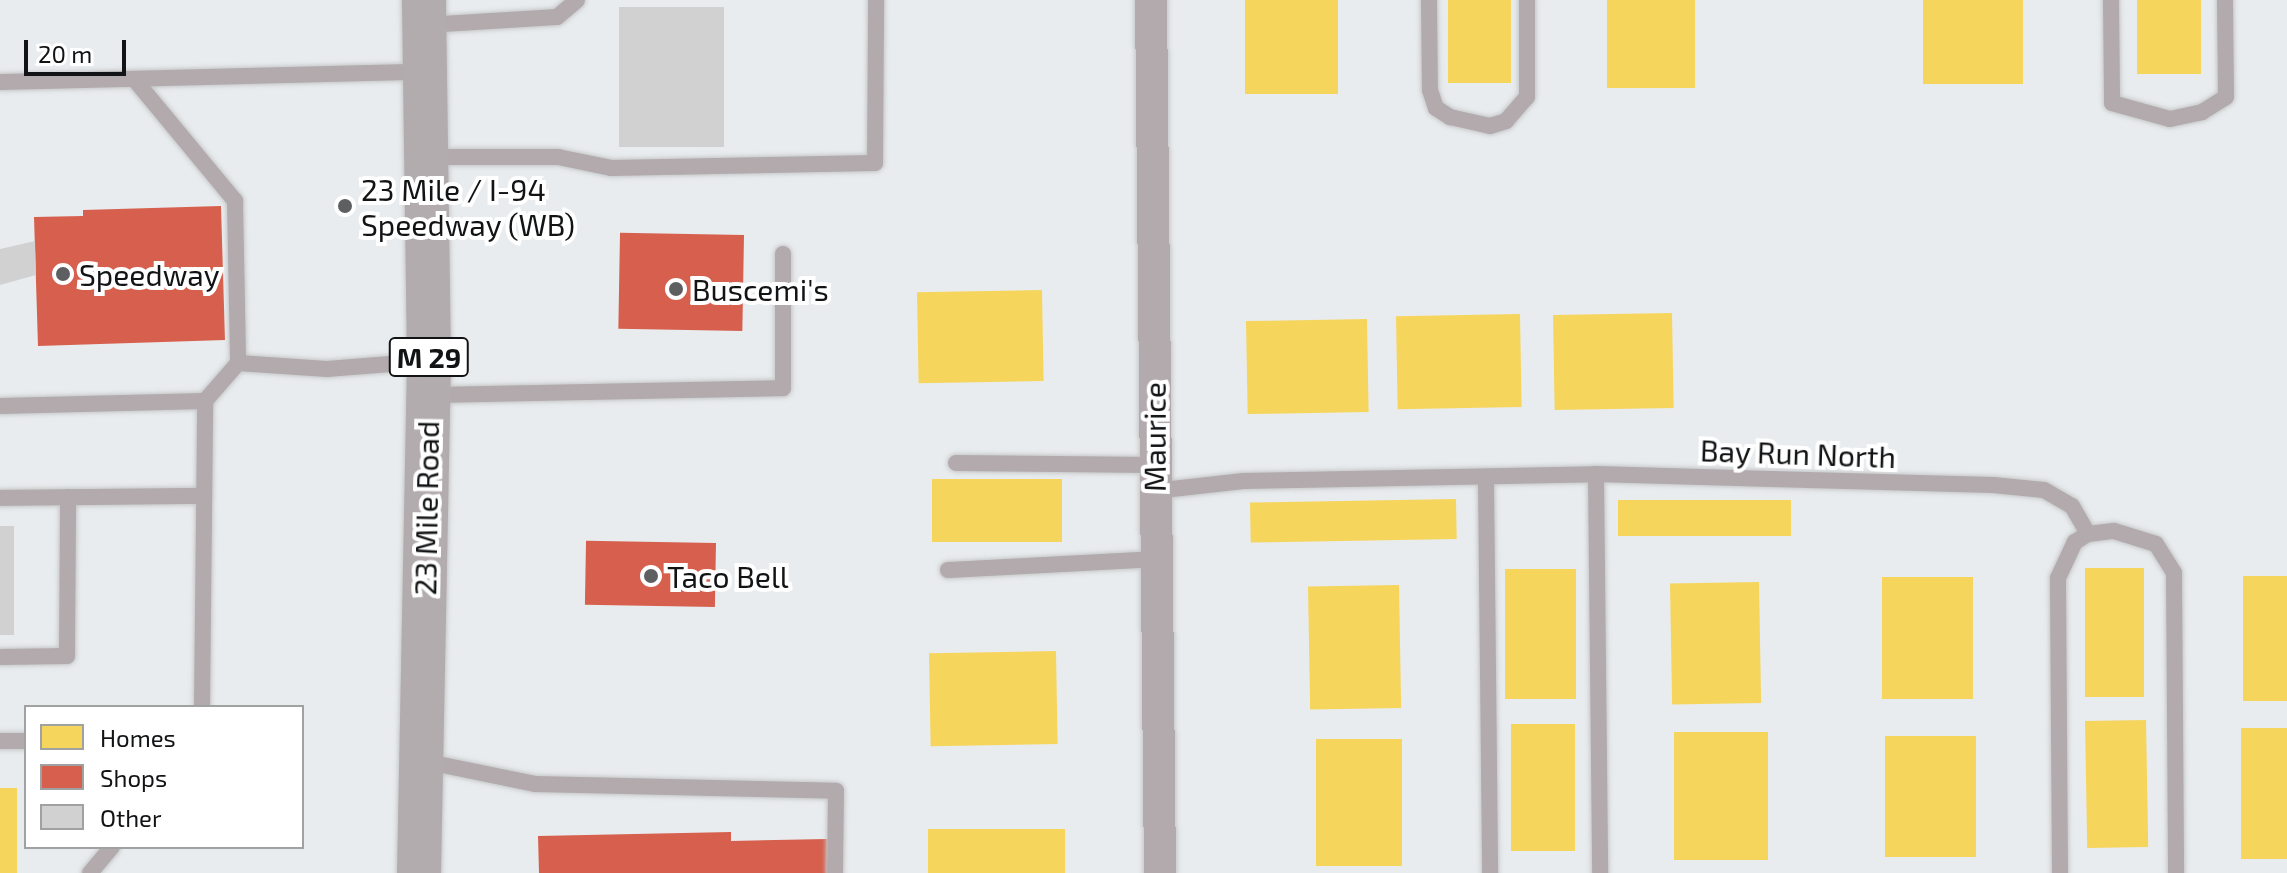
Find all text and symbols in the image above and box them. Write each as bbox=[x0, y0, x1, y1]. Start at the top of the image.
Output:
scale bar bbox=[28, 24, 130, 74]
text: 20 m bbox=[38, 39, 92, 68]
place label: 23 Mile / I-94 Speedway (WB) bbox=[361, 171, 576, 242]
marker: 23 Mile / I-94 Speedway (WB) bbox=[336, 197, 354, 215]
place label: Speedway bbox=[79, 256, 220, 292]
marker: Speedway bbox=[54, 265, 72, 283]
place label: Buscemi's bbox=[692, 271, 829, 307]
marker: Buscemi's bbox=[667, 280, 685, 298]
road number: M 29 bbox=[387, 333, 471, 381]
street label: Maurice bbox=[1136, 382, 1172, 492]
street label: 23 Mile Road bbox=[406, 420, 446, 596]
street label: Bay Run North bbox=[1699, 432, 1897, 474]
place label: Taco Bell bbox=[667, 558, 789, 594]
marker: Taco Bell bbox=[642, 567, 660, 585]
legend bbox=[24, 705, 304, 849]
text: Homes bbox=[100, 723, 176, 752]
text: Shops bbox=[100, 763, 167, 792]
text: Other bbox=[100, 803, 162, 832]

